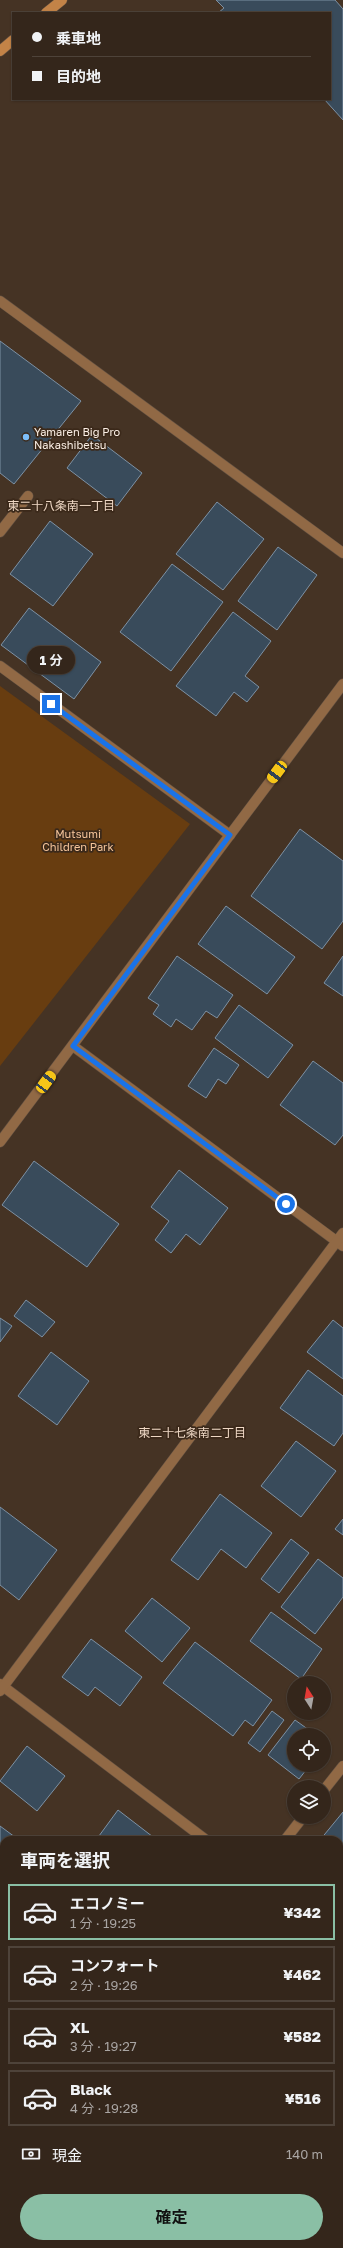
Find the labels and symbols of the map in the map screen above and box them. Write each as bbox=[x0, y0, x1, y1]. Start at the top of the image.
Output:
place label: Yamaren Big Pro Nakashibetsu bbox=[34, 425, 121, 451]
marker: Yamaren Big Pro Nakashibetsu bbox=[21, 432, 31, 442]
district label: 東二十八条南一丁目 bbox=[7, 498, 115, 513]
callout: 1 分 bbox=[27, 646, 75, 674]
route end bbox=[42, 695, 60, 713]
car bbox=[265, 759, 289, 785]
park label: Mutsumi Children Park bbox=[42, 827, 114, 853]
car bbox=[34, 1069, 58, 1095]
route start bbox=[277, 1195, 295, 1213]
district label: 東二十七条南二丁目 bbox=[138, 1425, 246, 1440]
north arrow bbox=[287, 1676, 331, 1720]

